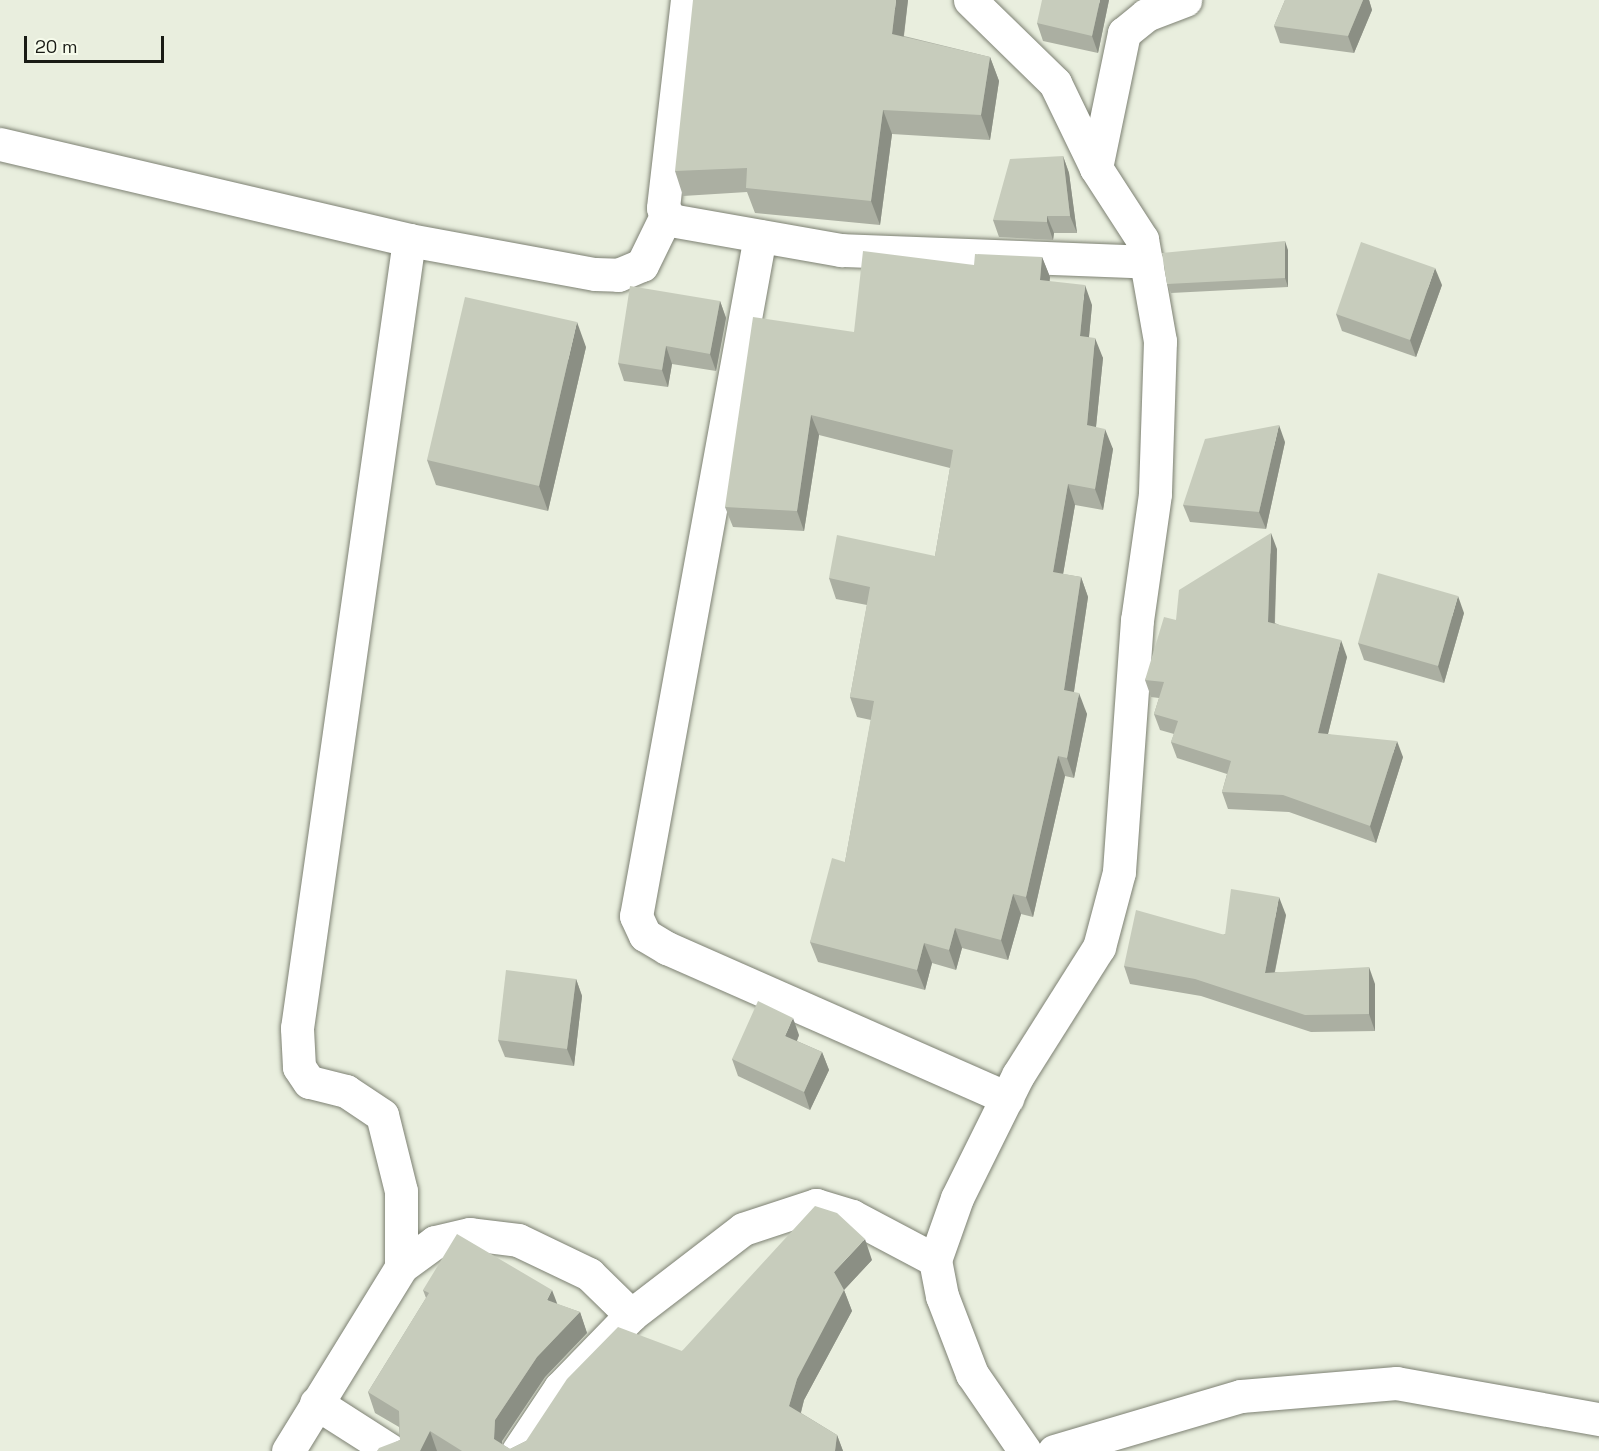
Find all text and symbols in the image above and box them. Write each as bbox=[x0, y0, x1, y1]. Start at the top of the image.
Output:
scale bar bbox=[27, 24, 166, 62]
text: 20 m bbox=[35, 35, 78, 58]

